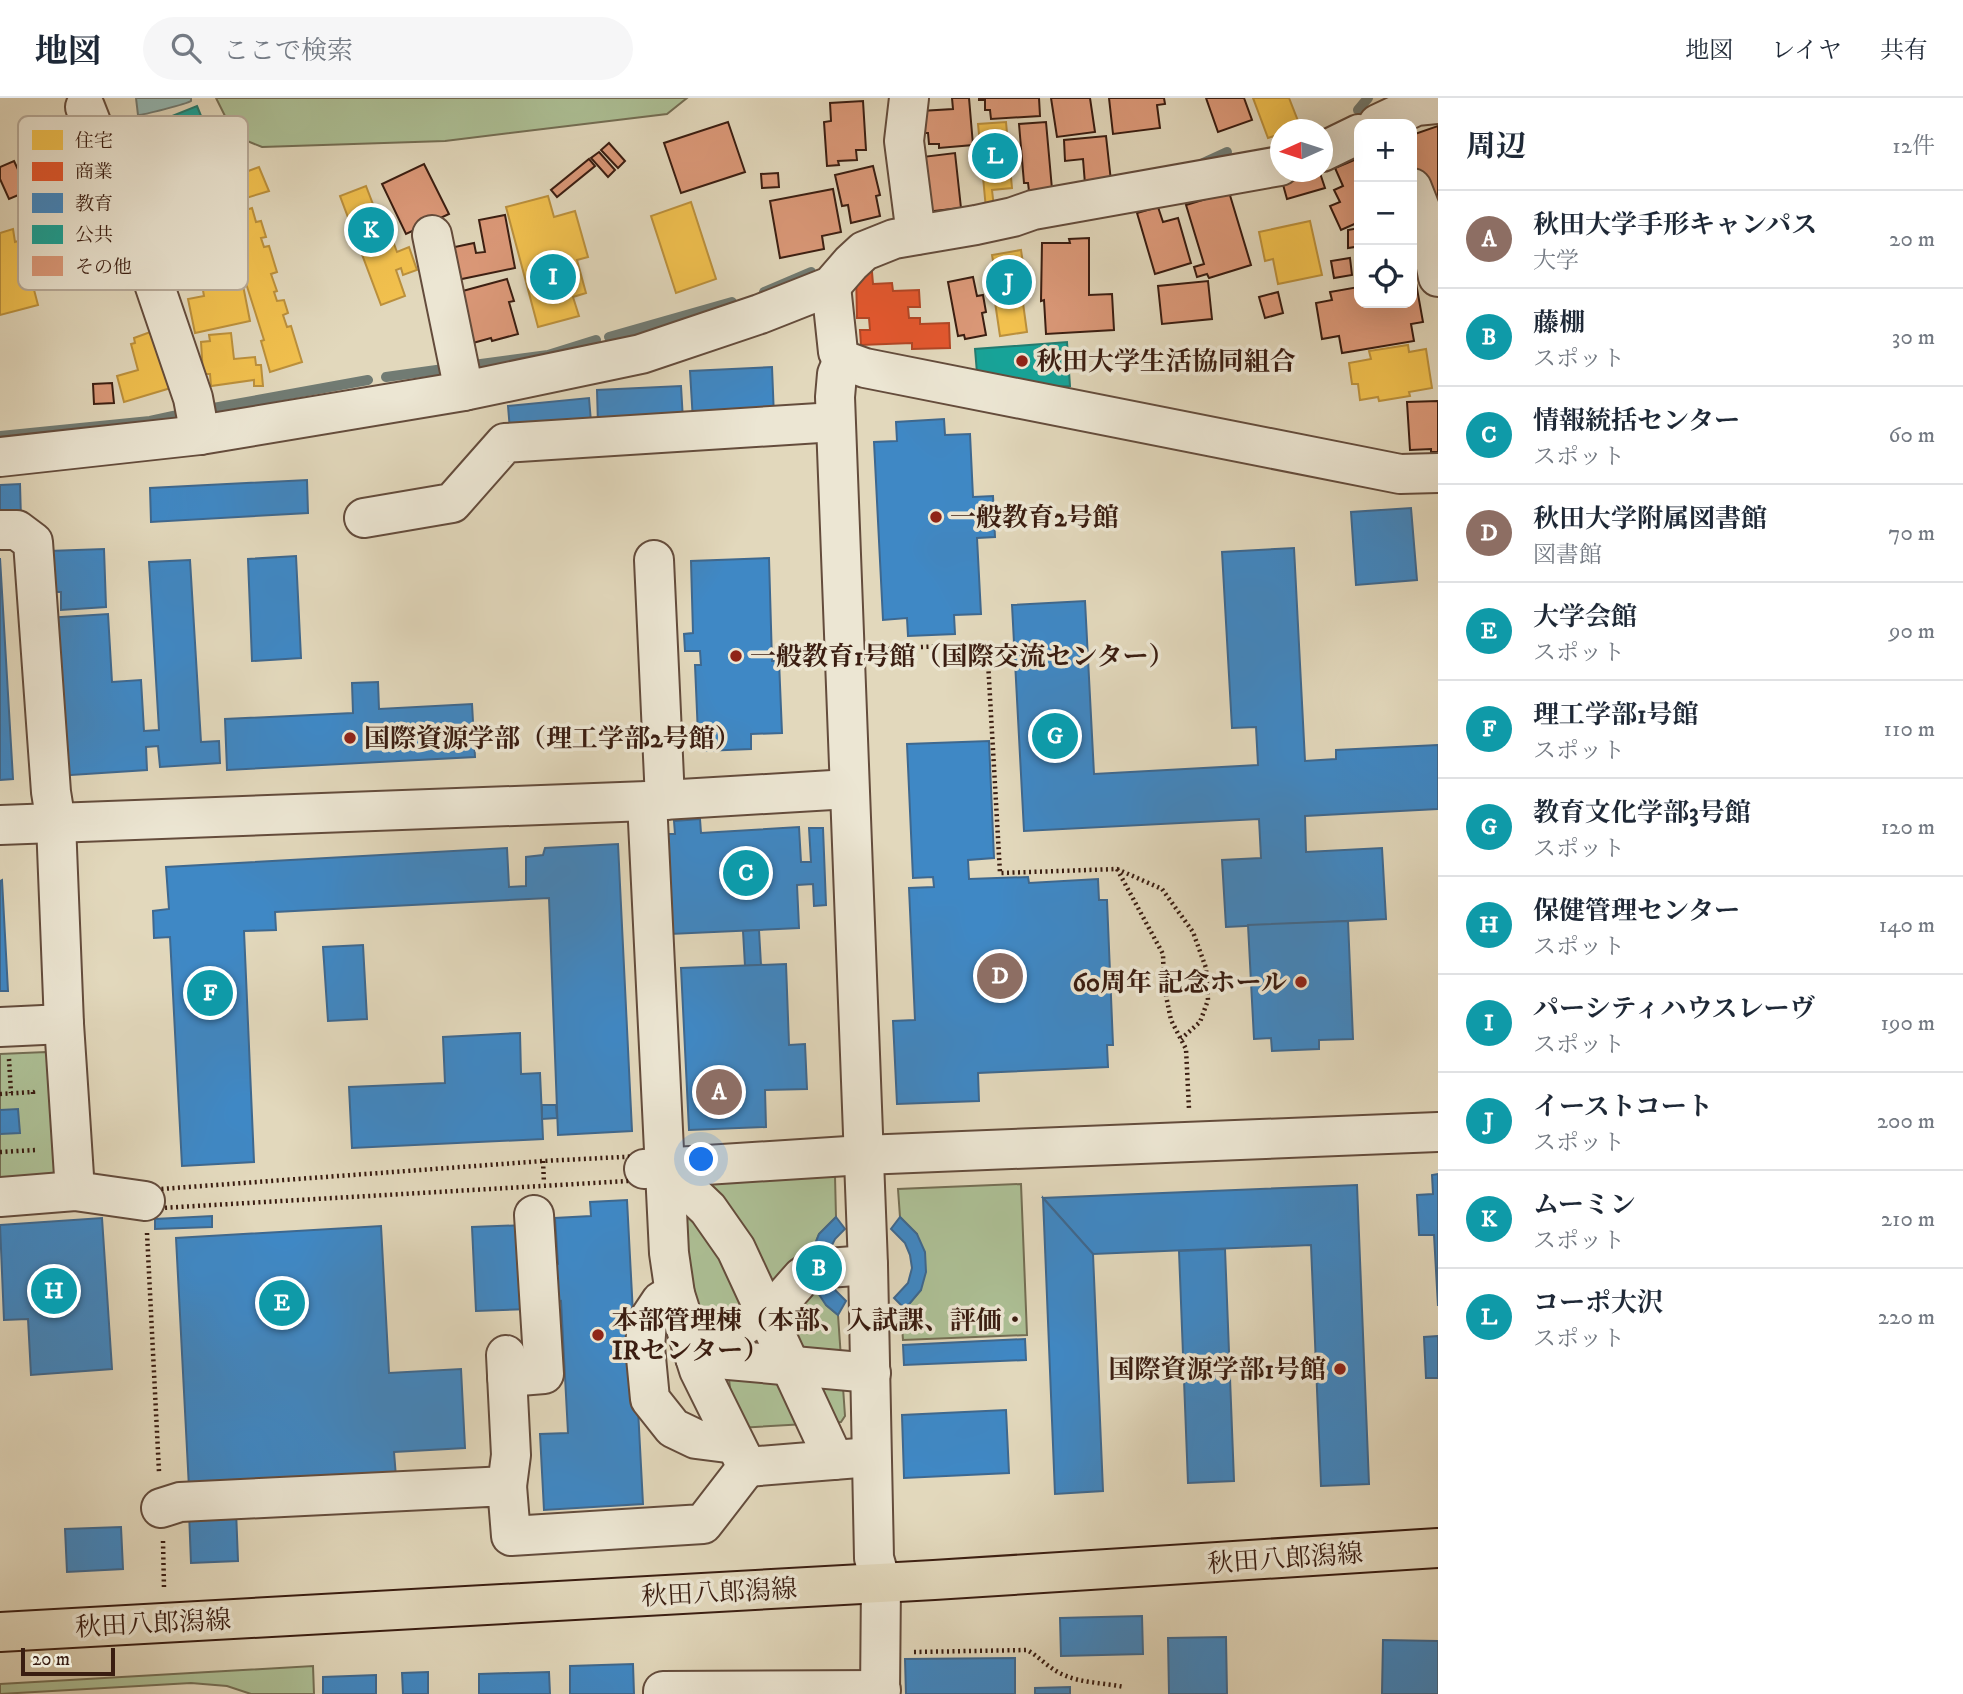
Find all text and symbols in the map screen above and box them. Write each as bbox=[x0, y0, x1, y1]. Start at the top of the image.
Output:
search box bbox=[143, 17, 633, 80]
icon: search bbox=[167, 29, 205, 67]
text: 地図 bbox=[35, 32, 101, 73]
text: ここで検索 bbox=[223, 35, 353, 68]
text: 地図 bbox=[1685, 36, 1733, 66]
text: レイヤ bbox=[1771, 36, 1842, 66]
text: 共有 bbox=[1880, 36, 1928, 66]
legend bbox=[18, 116, 248, 290]
north arrow bbox=[1270, 119, 1333, 182]
map controls bbox=[1354, 119, 1417, 308]
button: + bbox=[1354, 119, 1417, 182]
text: 周辺 bbox=[1466, 129, 1526, 166]
text: 住宅 bbox=[75, 130, 113, 153]
pin: L bbox=[972, 130, 1018, 182]
text: 12件 bbox=[1892, 132, 1935, 161]
text: 商業 bbox=[75, 161, 113, 184]
button: − bbox=[1354, 182, 1417, 245]
text: 教育 bbox=[75, 193, 113, 216]
pin: K bbox=[348, 204, 394, 256]
text: 秋田大学手形キャンパス bbox=[1533, 209, 1817, 242]
text: 公共 bbox=[75, 224, 113, 247]
text: A bbox=[1482, 225, 1496, 254]
text: 20 m bbox=[1889, 225, 1935, 254]
button: locate bbox=[1354, 245, 1417, 308]
text: 大学 bbox=[1533, 247, 1579, 276]
pin: I bbox=[530, 251, 576, 303]
text: その他 bbox=[75, 256, 132, 279]
pin: J bbox=[986, 256, 1032, 308]
text: 藤棚 bbox=[1533, 307, 1585, 340]
text: B bbox=[1482, 323, 1496, 352]
text: 30 m bbox=[1892, 323, 1935, 352]
text: スポット bbox=[1533, 345, 1625, 374]
place label: 秋田大学生活協同組合 bbox=[1036, 346, 1296, 379]
marker: 秋田大学生活協同組合 bbox=[1014, 353, 1030, 369]
text: 情報統括センター bbox=[1533, 405, 1740, 438]
text: C bbox=[1481, 421, 1497, 450]
text: 60 m bbox=[1888, 421, 1935, 450]
text: スポット bbox=[1533, 443, 1625, 472]
place label: 一般教育2号館 bbox=[950, 502, 1119, 535]
text: 秋田大学附属図書館 bbox=[1533, 503, 1767, 536]
marker: 一般教育2号館 bbox=[928, 509, 944, 525]
text: D bbox=[1480, 519, 1498, 548]
text: 70 m bbox=[1888, 519, 1935, 548]
text: 図書館 bbox=[1533, 541, 1602, 570]
text: 大学会館 bbox=[1533, 601, 1637, 634]
text: E bbox=[1481, 617, 1497, 646]
text: 90 m bbox=[1889, 617, 1935, 646]
text: スポット bbox=[1533, 639, 1625, 668]
place label: 一般教育1号館（国際交流センター） bbox=[750, 641, 1175, 674]
marker: 一般教育1号館（国際交流センター） bbox=[728, 648, 744, 664]
text: 理工学部1号館 bbox=[1533, 699, 1699, 732]
pin: G bbox=[1032, 710, 1078, 762]
text: F bbox=[1482, 715, 1496, 744]
text: 110 m bbox=[1884, 715, 1935, 744]
place label: 国際資源学部（理工学部2号館） bbox=[364, 723, 741, 756]
marker: 国際資源学部（理工学部2号館） bbox=[342, 730, 358, 746]
text: スポット bbox=[1533, 737, 1625, 766]
text: 教育文化学部3号館 bbox=[1533, 797, 1751, 830]
text: G bbox=[1481, 813, 1497, 842]
text: 120 m bbox=[1881, 813, 1935, 842]
text: スポット bbox=[1533, 835, 1625, 864]
pin: C bbox=[723, 847, 769, 899]
text: 保健管理センター bbox=[1533, 895, 1740, 928]
text: H bbox=[1479, 911, 1499, 940]
text: 140 m bbox=[1879, 911, 1935, 940]
text: スポット bbox=[1533, 933, 1625, 962]
pin: D bbox=[977, 950, 1023, 1002]
pin: F bbox=[187, 967, 233, 1019]
place label: 60周年 記念ホール bbox=[1072, 967, 1287, 1000]
marker: 60周年 記念ホール bbox=[1293, 974, 1309, 990]
text: パーシティハウスレーヴ bbox=[1533, 993, 1816, 1026]
text: I bbox=[1484, 1009, 1494, 1038]
text: 190 m bbox=[1881, 1009, 1935, 1038]
text: スポット bbox=[1533, 1031, 1625, 1060]
pin: A bbox=[696, 1066, 742, 1118]
text: イーストコート bbox=[1533, 1091, 1713, 1124]
text: J bbox=[1484, 1107, 1494, 1136]
text: 200 m bbox=[1877, 1107, 1935, 1136]
text: スポット bbox=[1533, 1129, 1625, 1158]
your location bbox=[684, 1142, 718, 1176]
text: ムーミン bbox=[1533, 1189, 1636, 1222]
text: K bbox=[1481, 1205, 1497, 1234]
text: 210 m bbox=[1881, 1205, 1935, 1234]
text: スポット bbox=[1533, 1227, 1625, 1256]
pin: B bbox=[796, 1242, 842, 1294]
pin: H bbox=[31, 1265, 77, 1317]
pin: E bbox=[259, 1277, 305, 1329]
text: コーポ大沢 bbox=[1533, 1287, 1663, 1320]
text: L bbox=[1481, 1303, 1497, 1332]
text: 220 m bbox=[1878, 1303, 1935, 1332]
place label: 本部管理棟（本部、入試課、評価・ IRセンター） bbox=[612, 1305, 1028, 1368]
text: スポット bbox=[1533, 1325, 1625, 1354]
marker: 本部管理棟（本部、入試課、評価・ IRセンター） bbox=[590, 1327, 606, 1343]
place label: 国際資源学部1号館 bbox=[1108, 1354, 1326, 1387]
marker: 国際資源学部1号館 bbox=[1332, 1361, 1348, 1377]
street label: 秋田八郎潟線 bbox=[1206, 1538, 1364, 1581]
street label: 秋田八郎潟線 bbox=[640, 1573, 798, 1614]
street label: 秋田八郎潟線 bbox=[74, 1604, 232, 1645]
scale bar bbox=[21, 1645, 116, 1677]
text: 20 m bbox=[32, 1648, 70, 1671]

